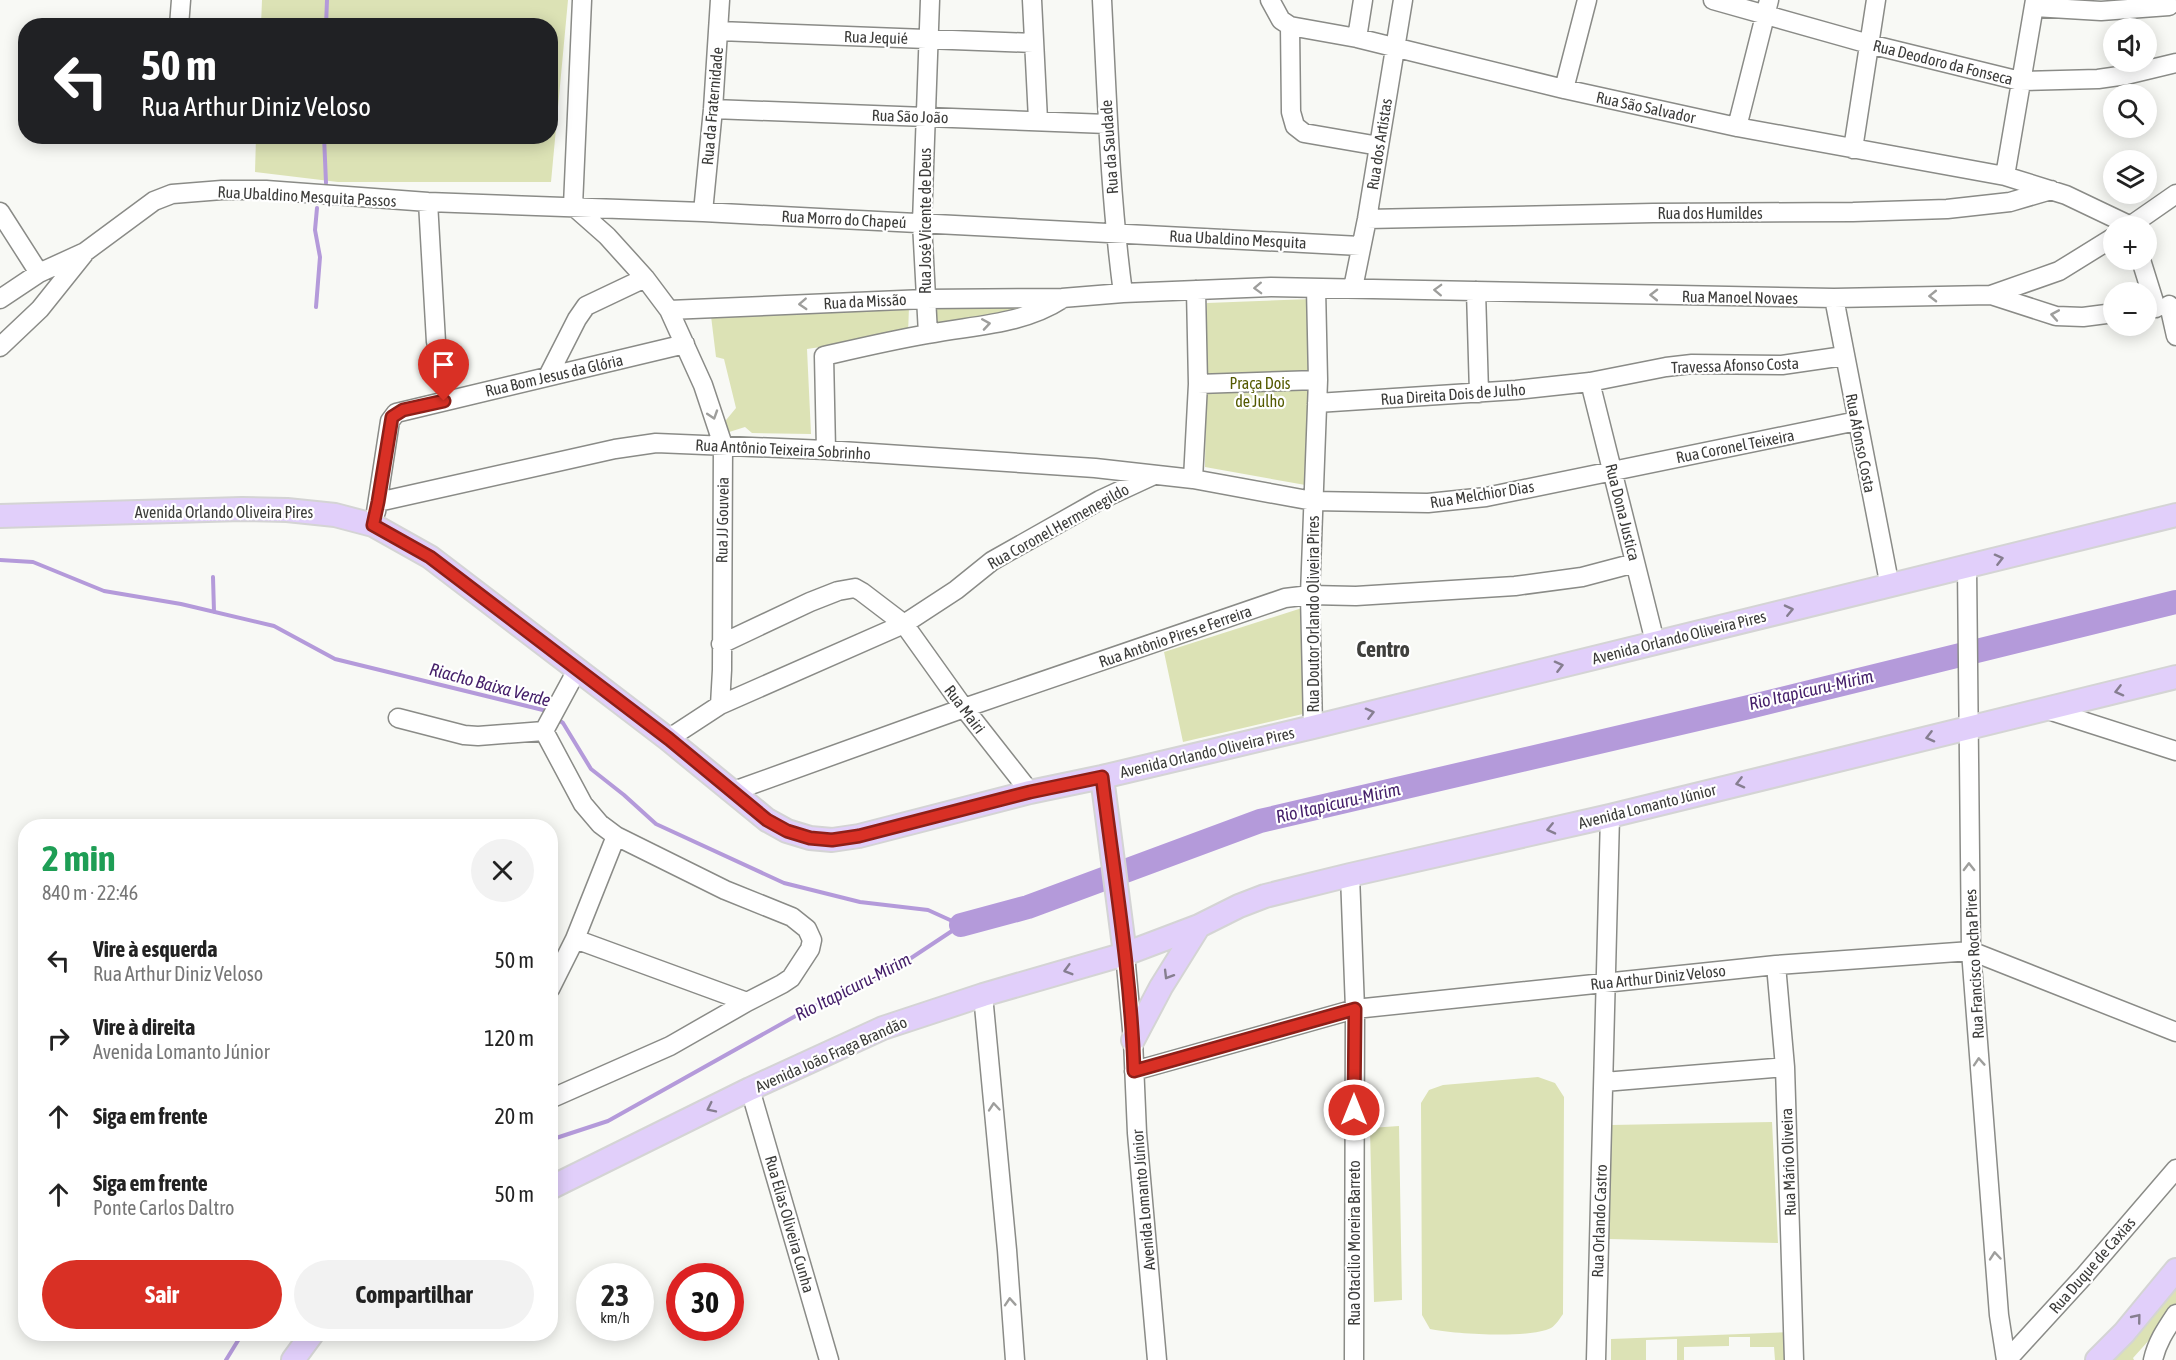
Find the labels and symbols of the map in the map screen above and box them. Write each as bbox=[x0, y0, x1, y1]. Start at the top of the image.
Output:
street label: Rua Jequié bbox=[844, 27, 908, 48]
street label: Rua Deodoro da Fonseca bbox=[1871, 36, 2015, 88]
street label: Rua da Fraternidade bbox=[698, 46, 726, 166]
street label: Rua São Salvador bbox=[1595, 88, 1698, 126]
street label: Rua dos Artistas bbox=[1363, 97, 1395, 191]
street label: Rua da Saudade bbox=[1097, 99, 1121, 195]
street label: Rua São João bbox=[871, 106, 949, 126]
street label: Rua José Vicente de Deus bbox=[916, 148, 934, 294]
street label: Rua Ubaldino Mesquita Passos bbox=[217, 182, 397, 211]
street label: Rua dos Humildes bbox=[1657, 204, 1763, 222]
street label: Rua Morro do Chapeú bbox=[781, 207, 907, 232]
street label: Rua Ubaldino Mesquita bbox=[1169, 226, 1307, 253]
one-way arrow bbox=[1253, 282, 1262, 294]
one-way arrow bbox=[1434, 284, 1443, 297]
street label: Rua Manoel Novaes bbox=[1682, 287, 1799, 307]
one-way arrow bbox=[1650, 289, 1659, 301]
street label: Rua da Missão bbox=[823, 290, 907, 312]
one-way arrow bbox=[1928, 290, 1937, 302]
one-way arrow bbox=[799, 297, 808, 310]
one-way arrow bbox=[2051, 309, 2061, 322]
one-way arrow bbox=[981, 319, 991, 331]
pin bbox=[418, 339, 469, 401]
street label: Rua Bom Jesus da Glória bbox=[483, 350, 625, 400]
street label: Travessa Afonso Costa bbox=[1671, 354, 1799, 376]
park label: Praça Dois de Julho bbox=[1229, 374, 1291, 410]
street label: Rua Direita Dois de Julho bbox=[1380, 380, 1526, 408]
street label: Rua Afonso Costa bbox=[1843, 392, 1879, 494]
one-way arrow bbox=[706, 409, 719, 420]
street label: Rua Coronel Teixeira bbox=[1674, 426, 1796, 466]
street label: Rua Antônio Teixeira Sobrinho bbox=[695, 435, 871, 463]
street label: Rua Dona Justica bbox=[1602, 462, 1644, 562]
street label: Rua JJ Gouveia bbox=[712, 477, 732, 563]
street label: Rua Melchior Dias bbox=[1429, 477, 1536, 511]
street label: Rua Coronel Hermenegildo bbox=[984, 480, 1132, 573]
street label: Avenida Orlando Oliveira Pires bbox=[135, 503, 314, 521]
street label: Rua Doutor Orlando Oliveira Pires bbox=[1304, 515, 1322, 712]
one-way arrow bbox=[1994, 554, 2004, 567]
street label: Rua Antônio Pires e Ferreira bbox=[1096, 601, 1254, 671]
one-way arrow bbox=[1784, 605, 1794, 618]
street label: Avenida Orlando Oliveira Pires bbox=[1590, 607, 1768, 667]
district label: Centro bbox=[1356, 636, 1410, 662]
water label: Riacho Baixa Verde bbox=[427, 658, 553, 711]
one-way arrow bbox=[1554, 660, 1564, 673]
water label: Rio Itapicuru-Mirim bbox=[1747, 665, 1875, 714]
street label: Rua Mairi bbox=[941, 681, 989, 737]
one-way arrow bbox=[2114, 683, 2124, 696]
one-way arrow bbox=[1365, 707, 1375, 720]
street label: Avenida Orlando Oliveira Pires bbox=[1118, 723, 1296, 781]
one-way arrow bbox=[1925, 729, 1935, 742]
one-way arrow bbox=[1736, 776, 1746, 789]
water label: Rio Itapicuru-Mirim bbox=[1274, 778, 1402, 827]
street label: Avenida Lomanto Júnior bbox=[1576, 780, 1718, 832]
one-way arrow bbox=[1546, 822, 1556, 835]
one-way arrow bbox=[1963, 863, 1975, 872]
street label: Rua Francisco Rocha Pires bbox=[1961, 888, 1987, 1039]
water label: Rio Itapicuru-Mirim bbox=[791, 948, 914, 1025]
street label: Rua Arthur Diniz Veloso bbox=[1589, 961, 1727, 993]
one-way arrow bbox=[1064, 963, 1074, 975]
one-way arrow bbox=[1164, 969, 1176, 979]
street label: Avenida João Fraga Brandão bbox=[752, 1012, 910, 1096]
one-way arrow bbox=[1973, 1057, 1986, 1066]
position arrow bbox=[1322, 1078, 1386, 1142]
one-way arrow bbox=[707, 1101, 718, 1113]
one-way arrow bbox=[988, 1103, 1001, 1112]
street label: Rua Mário Oliveira bbox=[1777, 1108, 1799, 1216]
street label: Avenida Lomanto Júnior bbox=[1128, 1129, 1158, 1271]
street label: Rua Elias Oliveira Cunha bbox=[762, 1153, 818, 1295]
street label: Rua Otacilio Moreira Barreto bbox=[1345, 1160, 1363, 1326]
street label: Rua Orlando Castro bbox=[1588, 1164, 1610, 1278]
street label: Rua Duque de Caxias bbox=[2045, 1213, 2140, 1317]
one-way arrow bbox=[1989, 1252, 2002, 1261]
speed limit sign: 30 bbox=[666, 1263, 744, 1341]
one-way arrow bbox=[1004, 1297, 1017, 1306]
one-way arrow bbox=[2130, 1313, 2141, 1324]

